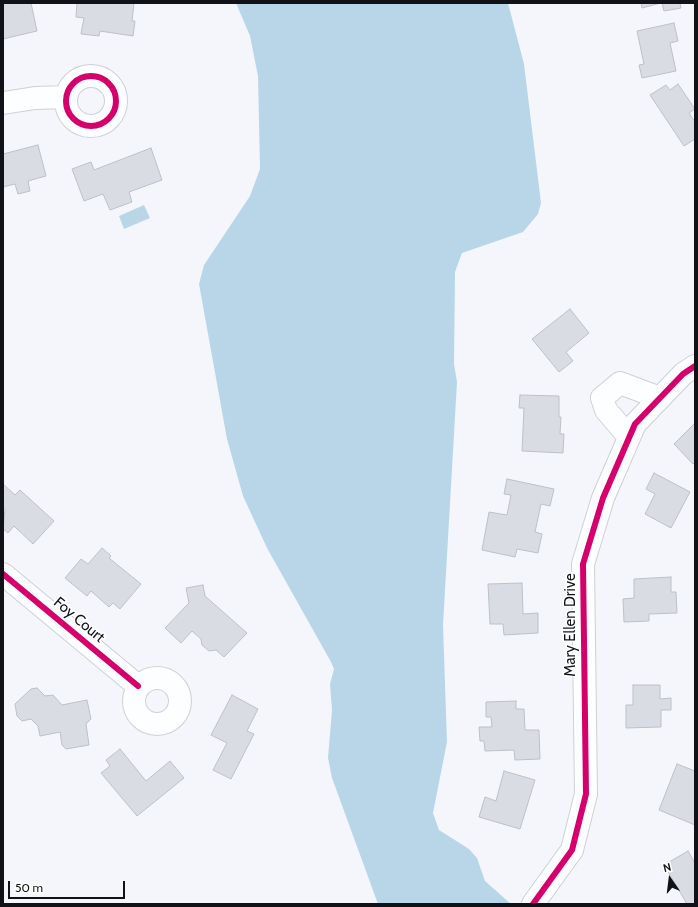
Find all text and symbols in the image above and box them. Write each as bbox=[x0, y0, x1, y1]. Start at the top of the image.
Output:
street label: Mary Ellen Drive bbox=[562, 573, 580, 677]
street label: Foy Court bbox=[50, 593, 108, 647]
north arrow bbox=[650, 859, 690, 899]
text: N bbox=[662, 860, 673, 875]
scale bar bbox=[10, 873, 127, 899]
text: 50 m bbox=[15, 880, 43, 895]

